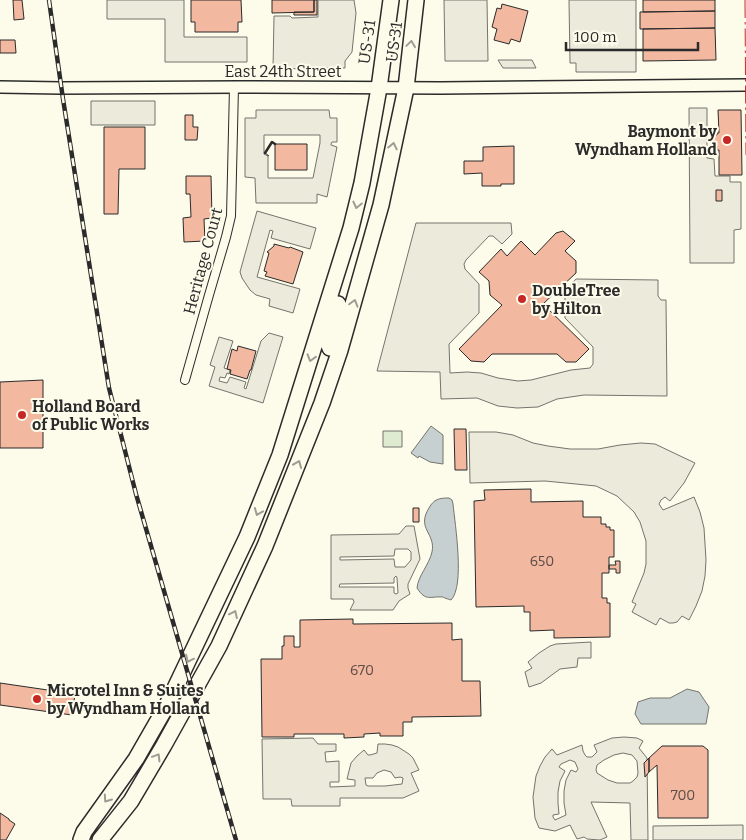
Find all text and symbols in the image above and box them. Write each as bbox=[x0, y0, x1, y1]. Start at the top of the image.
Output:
street label: US-31 bbox=[355, 18, 380, 65]
street label: US 31 bbox=[382, 20, 406, 63]
scale bar bbox=[566, 20, 698, 52]
text: 100 m bbox=[574, 28, 617, 46]
one-way arrow bbox=[405, 40, 416, 48]
street label: East 24th Street bbox=[224, 62, 342, 81]
place label: Baymont by Wyndham Holland bbox=[575, 122, 717, 159]
marker: Baymont by Wyndham Holland bbox=[721, 134, 733, 146]
one-way arrow bbox=[387, 141, 398, 150]
one-way arrow bbox=[352, 200, 363, 209]
street label: Heritage Court bbox=[180, 205, 226, 316]
place label: DoubleTree by Hilton bbox=[532, 281, 620, 318]
marker: DoubleTree by Hilton bbox=[516, 293, 528, 305]
one-way arrow bbox=[348, 300, 358, 308]
one-way arrow bbox=[306, 354, 316, 362]
place label: Holland Board of Public Works bbox=[32, 397, 149, 434]
marker: Holland Board of Public Works bbox=[16, 409, 28, 421]
one-way arrow bbox=[292, 461, 302, 469]
one-way arrow bbox=[253, 507, 264, 516]
house number: 650 bbox=[530, 553, 554, 570]
one-way arrow bbox=[227, 610, 238, 619]
one-way arrow bbox=[185, 654, 195, 663]
house number: 670 bbox=[350, 662, 374, 679]
place label: Microtel Inn & Suites by Wyndham Holland bbox=[47, 681, 210, 718]
marker: Microtel Inn & Suites by Wyndham Holland bbox=[31, 693, 43, 705]
one-way arrow bbox=[151, 753, 161, 762]
house number: 700 bbox=[671, 787, 695, 804]
one-way arrow bbox=[104, 793, 113, 803]

